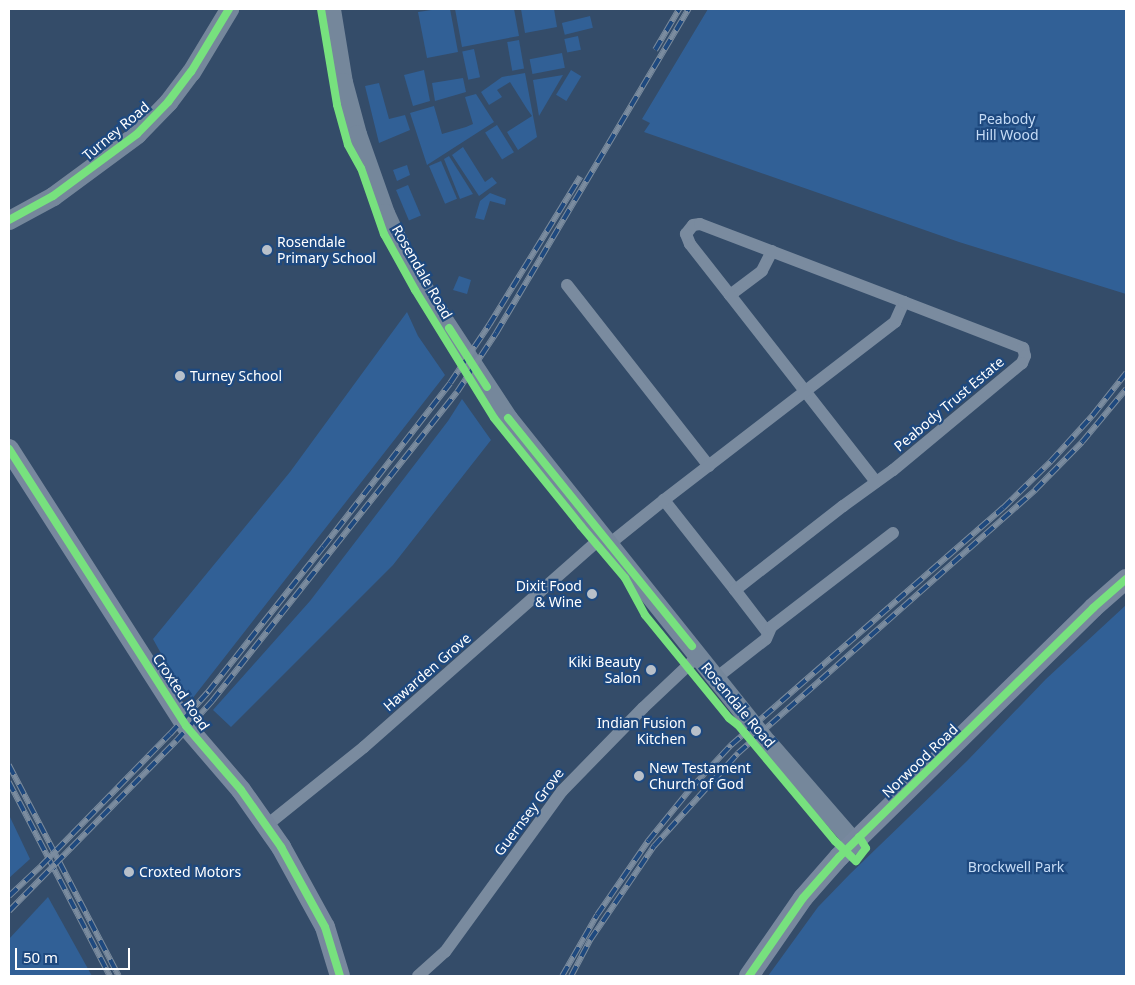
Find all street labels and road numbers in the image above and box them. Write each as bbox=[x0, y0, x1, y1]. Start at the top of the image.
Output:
street label: Turney Road bbox=[79, 98, 153, 164]
street label: Rosendale Road bbox=[388, 222, 456, 322]
street label: Peabody Trust Estate bbox=[891, 353, 1007, 455]
street label: Hawarden Grove bbox=[380, 629, 474, 715]
street label: Croxted Road bbox=[149, 650, 213, 734]
street label: Rosendale Road bbox=[698, 659, 778, 751]
street label: Norwood Road bbox=[879, 721, 961, 801]
street label: Guernsey Grove bbox=[491, 765, 567, 859]

